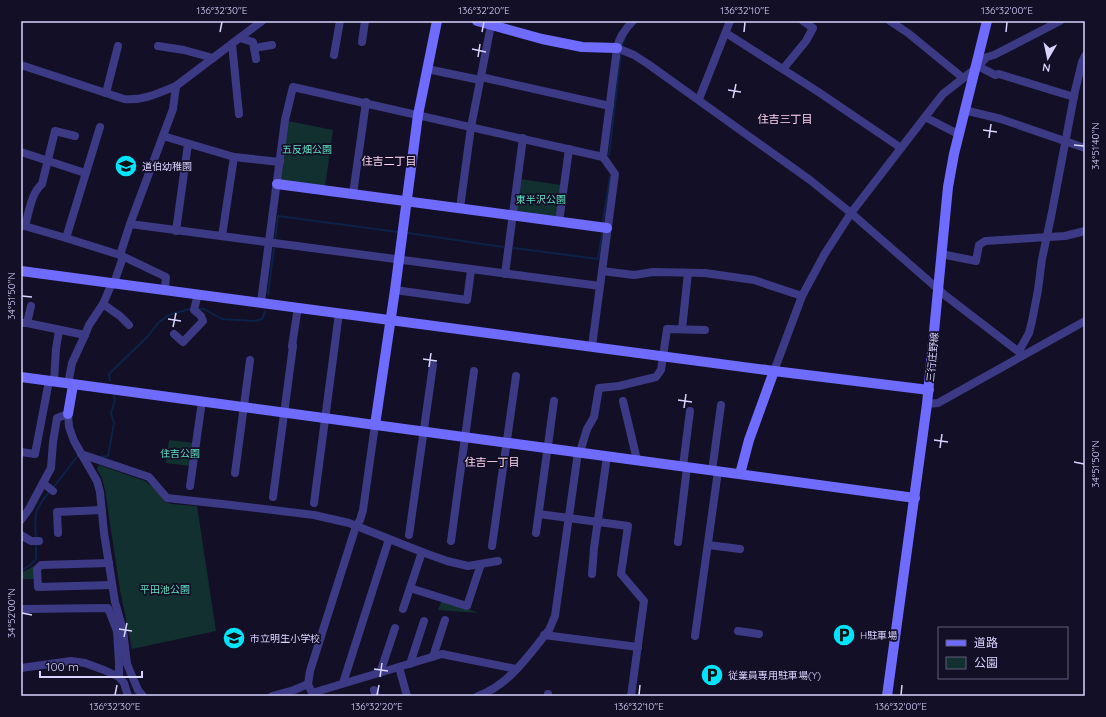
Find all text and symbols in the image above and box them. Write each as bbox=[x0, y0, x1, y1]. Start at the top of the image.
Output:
text: 136°32'30"E bbox=[196, 4, 248, 17]
text: 136°32'20"E bbox=[458, 4, 510, 17]
text: 136°32'10"E bbox=[720, 4, 770, 17]
text: 136°32'00"E bbox=[981, 4, 1033, 17]
north arrow bbox=[1028, 38, 1068, 78]
text: N bbox=[1041, 60, 1052, 75]
district label: 住吉三丁目 bbox=[758, 112, 813, 126]
text: 34°51'40"N bbox=[1089, 122, 1102, 170]
park label: 五反畑公園 bbox=[282, 143, 332, 156]
school or university icon: 道伯幼稚園 bbox=[113, 153, 139, 179]
district label: 住吉二丁目 bbox=[362, 154, 417, 168]
place label: 道伯幼稚園 bbox=[142, 160, 192, 173]
park label: 東半沢公園 bbox=[516, 193, 566, 206]
text: 34°51'50"N bbox=[5, 272, 18, 320]
street label: 三行庄野線 bbox=[924, 332, 941, 383]
text: 34°51'50"N bbox=[1089, 440, 1102, 488]
park label: 住吉公園 bbox=[160, 447, 200, 460]
district label: 住吉一丁目 bbox=[465, 455, 520, 469]
park label: 平田池公園 bbox=[140, 583, 190, 596]
text: 34°52'00"N bbox=[5, 588, 18, 638]
parking icon: H駐車場 bbox=[831, 622, 857, 648]
school or university icon: 市立明生小学校 bbox=[221, 625, 247, 651]
legend bbox=[938, 627, 1068, 679]
place label: H駐車場 bbox=[860, 629, 897, 642]
place label: 市立明生小学校 bbox=[250, 632, 320, 645]
text: 道路 bbox=[974, 635, 998, 650]
scale bar bbox=[40, 653, 142, 679]
text: 公園 bbox=[974, 655, 998, 670]
text: 100 m bbox=[46, 659, 79, 674]
parking icon: 従業員専用駐車場(Y) bbox=[699, 662, 725, 688]
place label: 従業員専用駐車場(Y) bbox=[728, 669, 821, 682]
text: 136°32'30"E bbox=[89, 700, 141, 713]
text: 136°32'20"E bbox=[351, 700, 403, 713]
text: 136°32'10"E bbox=[614, 700, 664, 713]
text: 136°32'00"E bbox=[875, 700, 927, 713]

